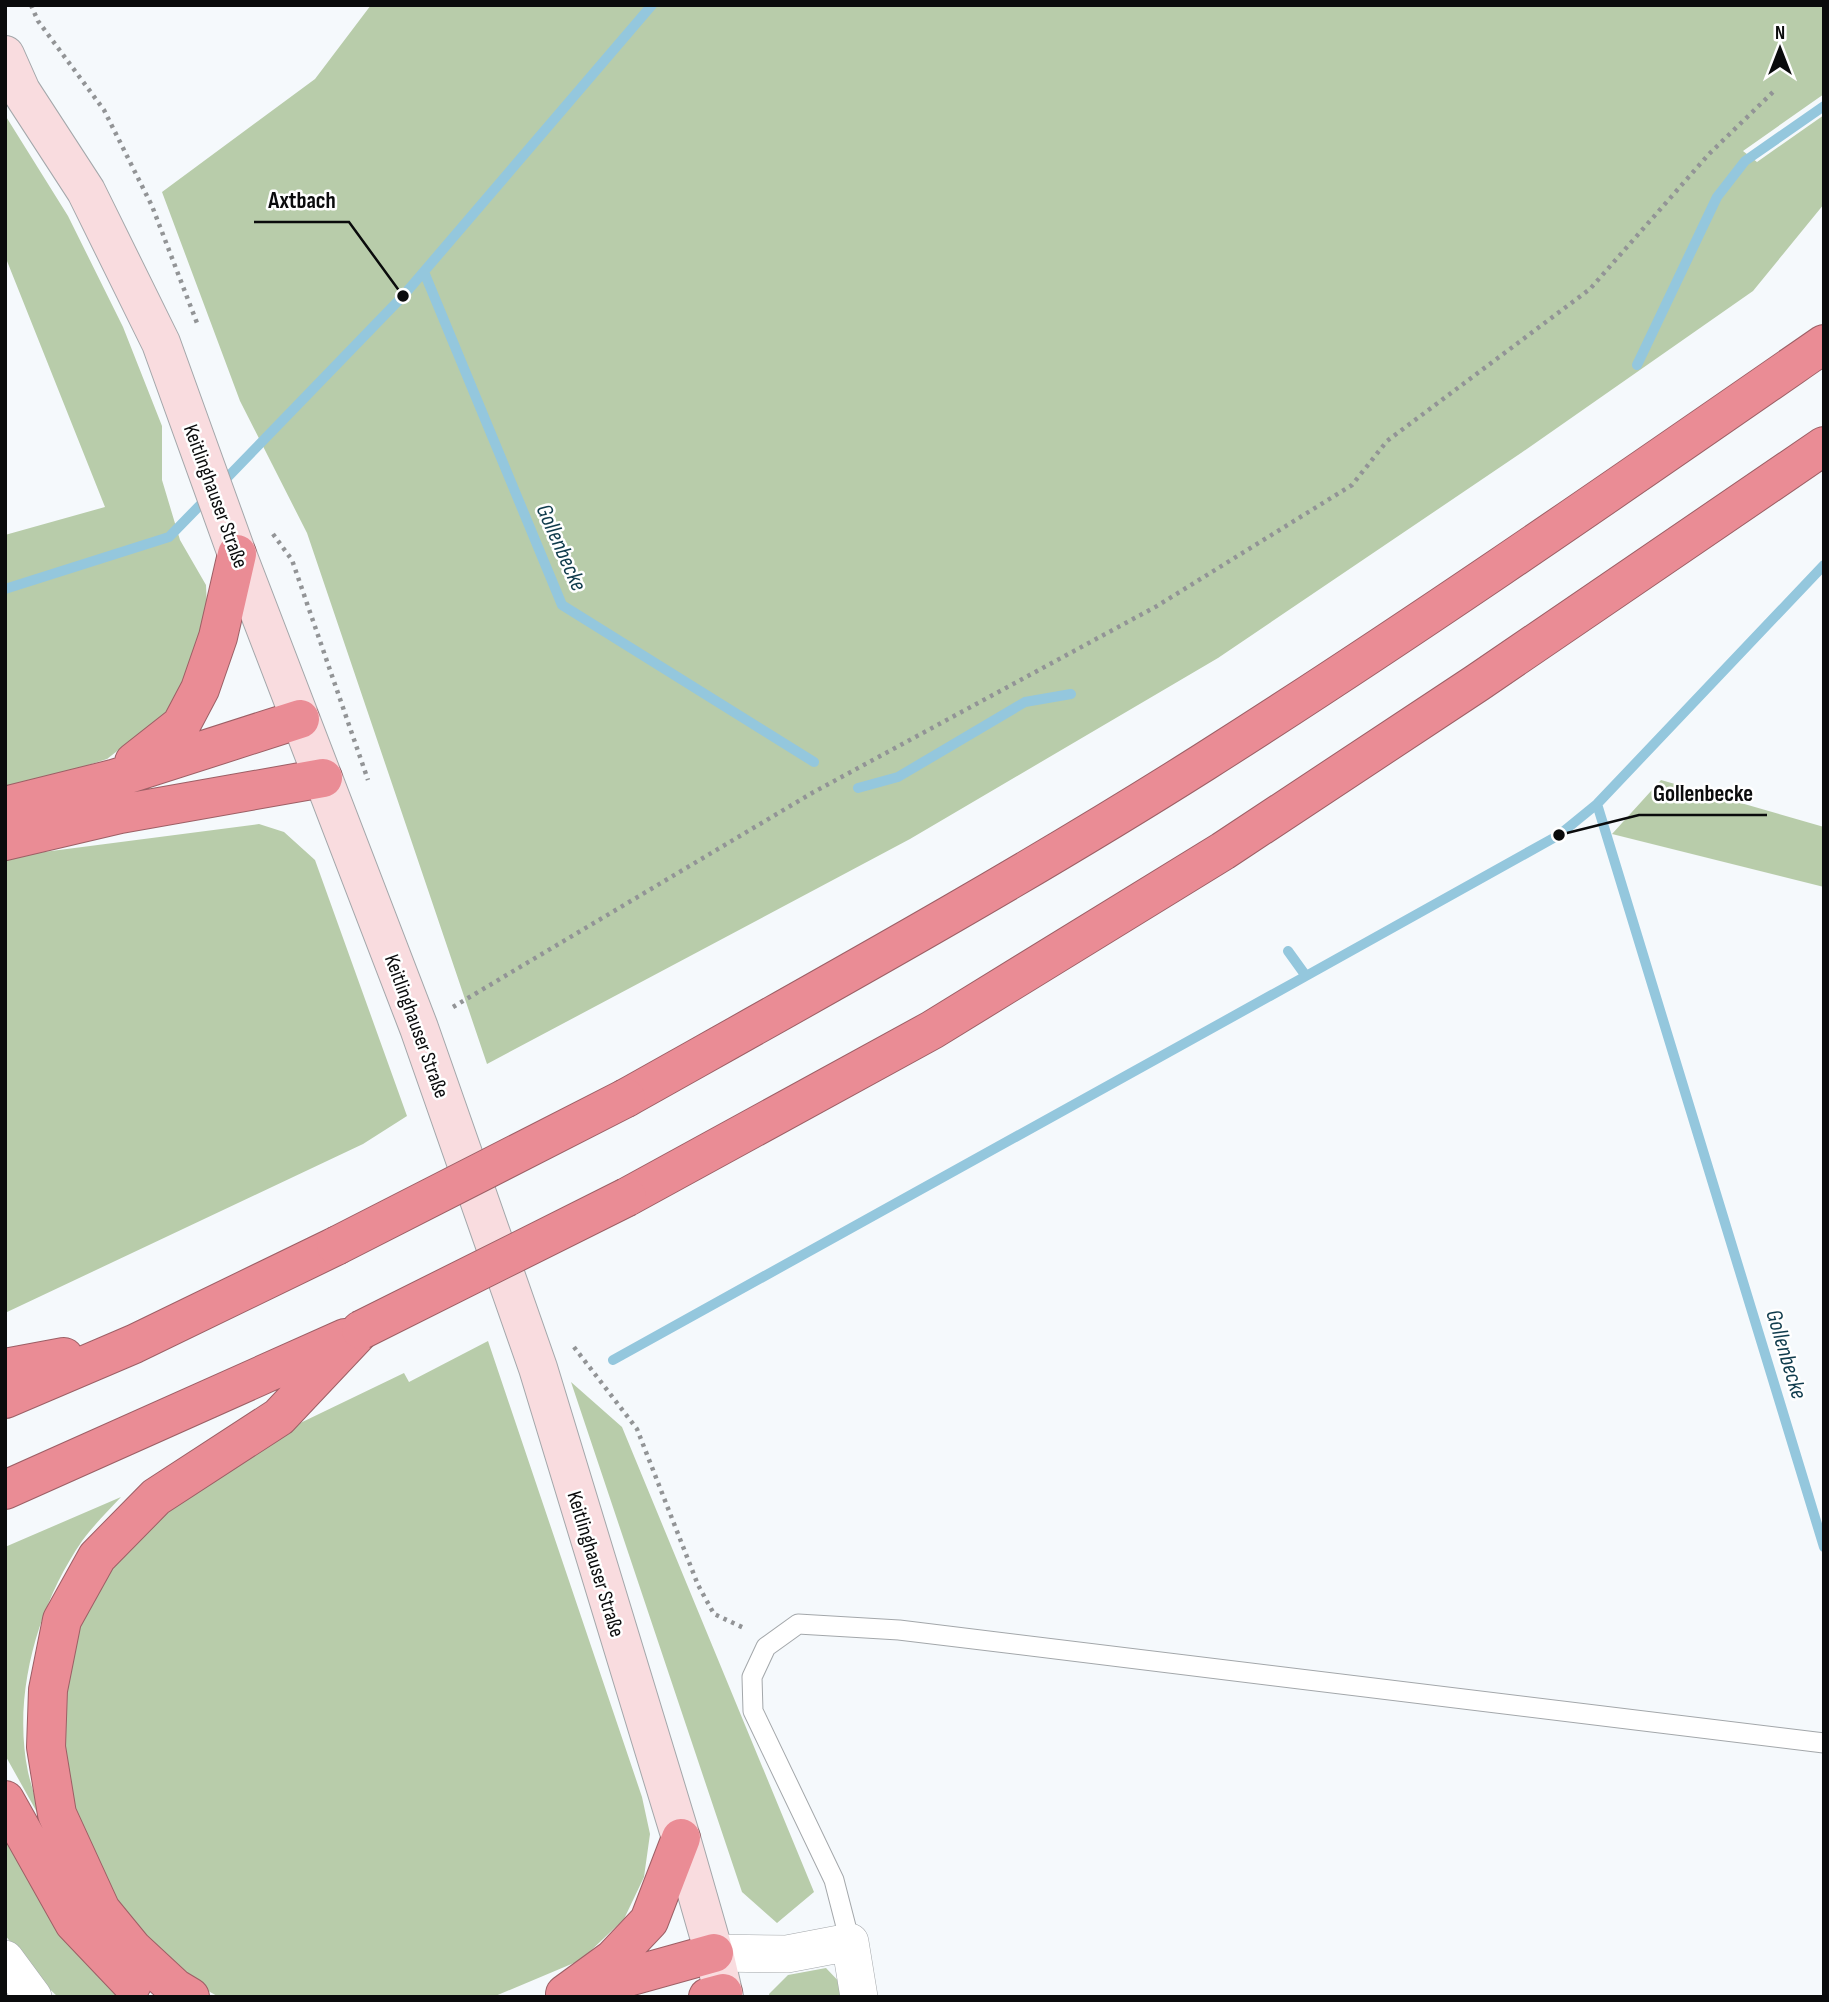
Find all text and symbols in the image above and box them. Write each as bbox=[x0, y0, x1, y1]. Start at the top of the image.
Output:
north arrow bbox=[1745, 14, 1815, 84]
text: N bbox=[1775, 22, 1785, 45]
callout: Axtbach bbox=[254, 178, 349, 222]
text: Axtbach bbox=[267, 187, 336, 215]
street label: Keitlinghauser Straße bbox=[178, 421, 253, 571]
water label: Gollenbecke bbox=[530, 500, 593, 595]
callout: Gollenbecke bbox=[1639, 771, 1767, 815]
text: Gollenbecke bbox=[1653, 780, 1753, 808]
street label: Keitlinghauser Straße bbox=[379, 951, 454, 1101]
water label: Gollenbecke bbox=[1759, 1306, 1813, 1402]
street label: Keitlinghauser Straße bbox=[561, 1488, 630, 1640]

